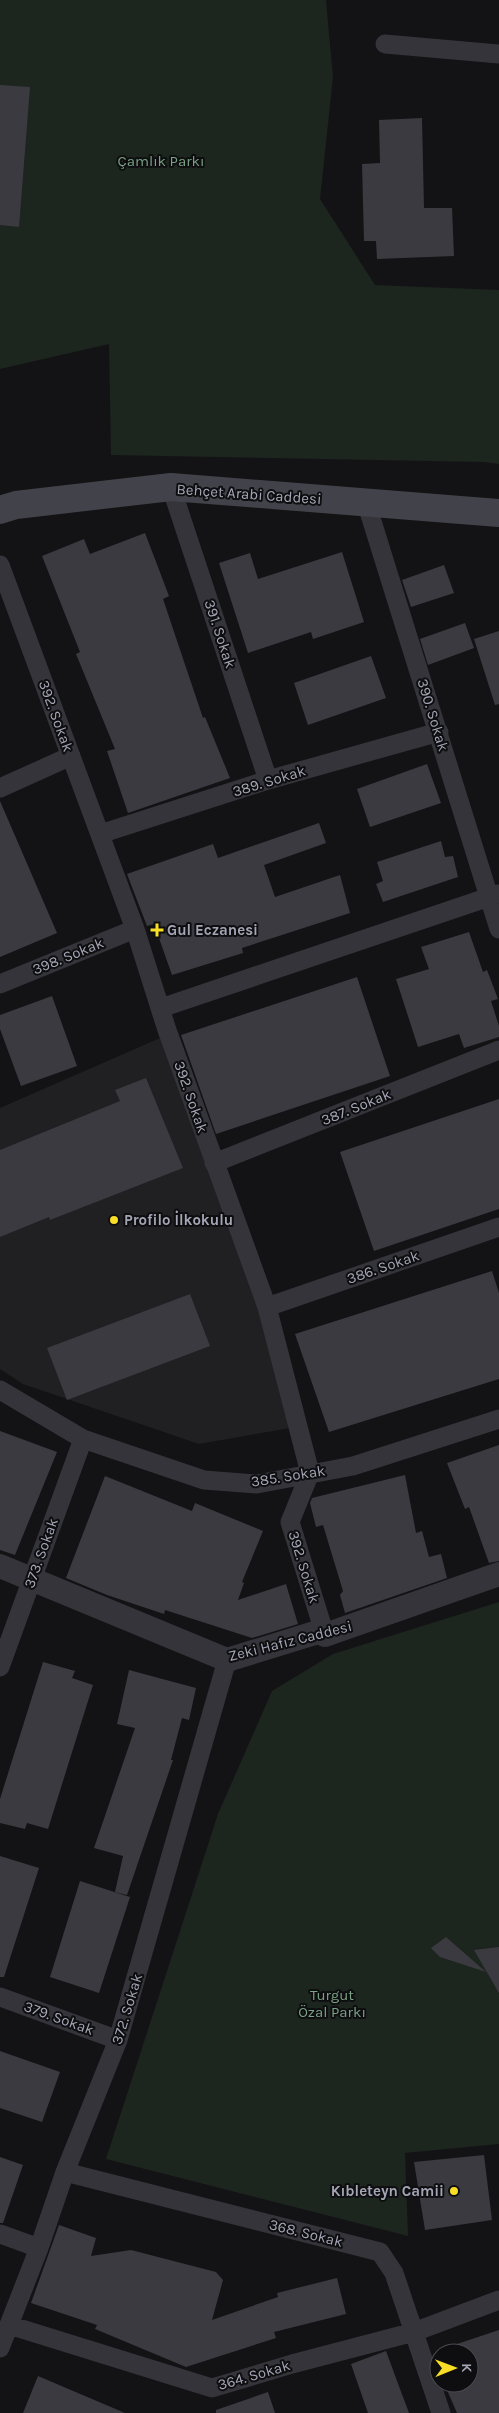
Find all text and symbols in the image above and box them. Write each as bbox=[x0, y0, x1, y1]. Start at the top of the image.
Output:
park label: Çamlık Parkı bbox=[117, 152, 205, 170]
street label: Behçet Arabi Caddesi bbox=[176, 480, 322, 508]
street label: 391. Sokak bbox=[200, 597, 240, 671]
street label: 390. Sokak bbox=[413, 676, 453, 754]
street label: 392. Sokak bbox=[35, 678, 77, 754]
street label: 389. Sokak bbox=[230, 761, 308, 801]
place label: Gul Eczanesi bbox=[167, 921, 258, 939]
marker: Gul Eczanesi bbox=[151, 924, 163, 936]
street label: 398. Sokak bbox=[30, 934, 106, 978]
street label: 392. Sokak bbox=[170, 1059, 212, 1135]
street label: 387. Sokak bbox=[318, 1085, 394, 1129]
place label: Profilo İlkokulu bbox=[124, 1210, 233, 1229]
marker: Profilo İlkokulu bbox=[108, 1214, 120, 1226]
street label: 386. Sokak bbox=[344, 1246, 422, 1288]
street label: 385. Sokak bbox=[249, 1461, 327, 1491]
street label: 373. Sokak bbox=[20, 1515, 62, 1591]
street label: 392. Sokak bbox=[284, 1529, 324, 1605]
street label: Zeki Hafız Caddesi bbox=[226, 1617, 354, 1665]
street label: 372. Sokak bbox=[108, 1971, 146, 2047]
park label: Turgut Özal Parkı bbox=[298, 1986, 366, 2021]
street label: 379. Sokak bbox=[21, 1997, 97, 2039]
place label: Kıbleteyn Camii bbox=[331, 2182, 444, 2200]
marker: Kıbleteyn Camii bbox=[448, 2185, 460, 2197]
street label: 368. Sokak bbox=[267, 2215, 345, 2251]
north arrow bbox=[429, 2343, 479, 2393]
street label: 364. Sokak bbox=[216, 2356, 292, 2394]
text: K bbox=[458, 2363, 475, 2373]

